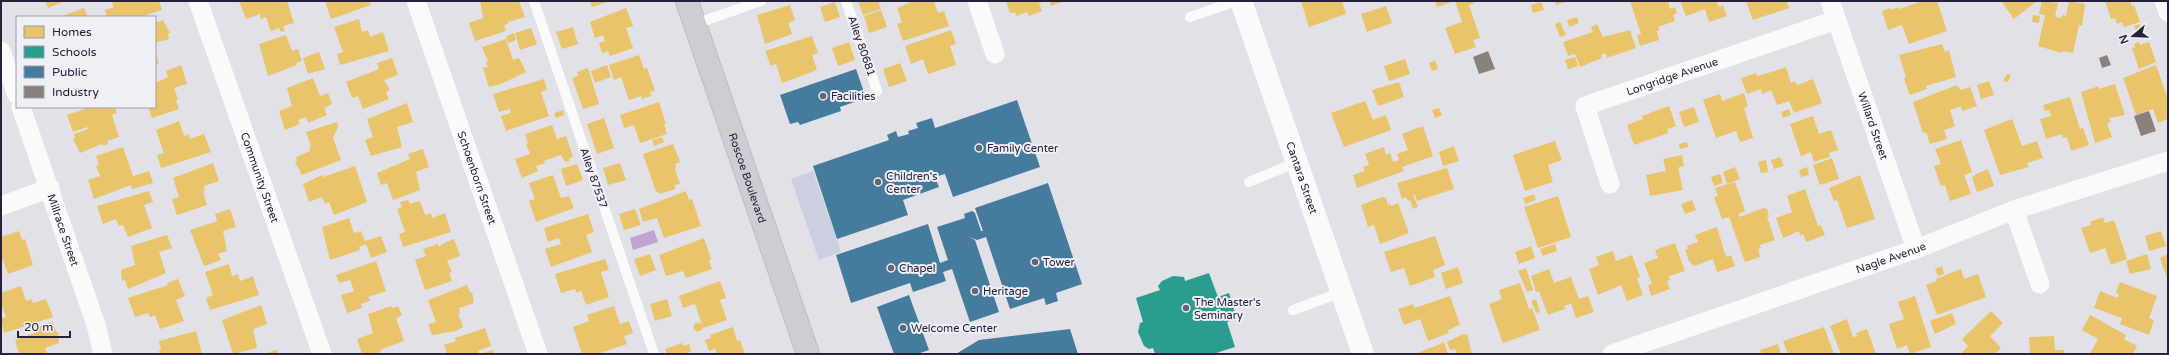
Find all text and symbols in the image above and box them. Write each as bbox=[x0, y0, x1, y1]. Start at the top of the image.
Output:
street label: Alley 80681 bbox=[845, 14, 878, 78]
legend bbox=[16, 16, 156, 108]
north arrow bbox=[2113, 16, 2153, 56]
text: Homes bbox=[52, 25, 92, 39]
text: N bbox=[2116, 33, 2132, 45]
text: Schools bbox=[52, 45, 97, 59]
street label: Longridge Avenue bbox=[1625, 55, 1720, 98]
text: Public bbox=[52, 65, 87, 79]
text: Industry bbox=[52, 85, 99, 99]
place label: Facilities bbox=[831, 90, 876, 103]
street label: Willard Street bbox=[1855, 90, 1891, 161]
marker: Facilities bbox=[818, 91, 828, 101]
street label: Schoenborn Street bbox=[454, 129, 499, 226]
street label: Community Street bbox=[238, 131, 281, 225]
street label: Roscoe Boulevard bbox=[726, 131, 769, 225]
street label: Cantara Street bbox=[1283, 140, 1320, 216]
place label: Family Center bbox=[987, 142, 1059, 155]
marker: Family Center bbox=[974, 143, 984, 153]
street label: Alley 87537 bbox=[577, 146, 610, 210]
place label: Children's Center bbox=[886, 170, 937, 196]
marker: Children's Center bbox=[873, 177, 883, 187]
street label: Millrace Street bbox=[44, 192, 81, 268]
street label: Nagle Avenue bbox=[1854, 240, 1928, 276]
place label: Tower bbox=[1043, 256, 1075, 269]
marker: Tower bbox=[1030, 257, 1040, 267]
place label: Chapel bbox=[899, 262, 935, 275]
marker: Chapel bbox=[886, 263, 896, 273]
place label: Heritage bbox=[983, 285, 1028, 298]
marker: Heritage bbox=[970, 286, 980, 296]
place label: The Master's Seminary bbox=[1194, 296, 1261, 322]
marker: The Master's Seminary bbox=[1181, 303, 1191, 313]
scale bar bbox=[18, 313, 70, 339]
text: 20 m bbox=[24, 320, 53, 334]
place label: Welcome Center bbox=[911, 322, 998, 335]
marker: Welcome Center bbox=[898, 323, 908, 333]

